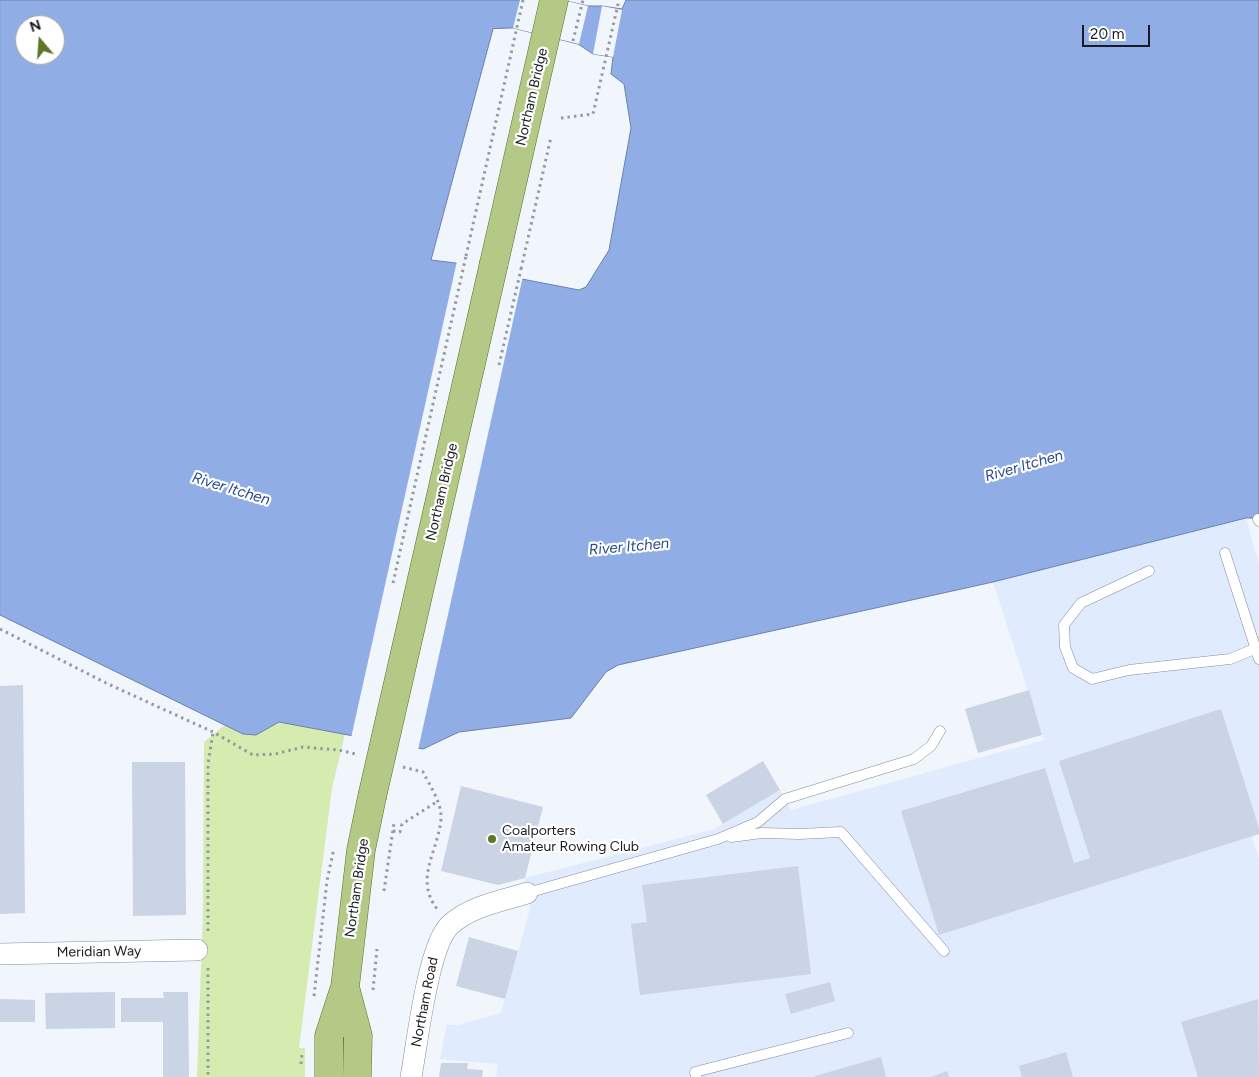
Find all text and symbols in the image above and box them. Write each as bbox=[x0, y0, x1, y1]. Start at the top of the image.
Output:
north arrow bbox=[15, 15, 65, 65]
scale bar bbox=[1084, 15, 1152, 47]
text: N bbox=[28, 16, 43, 36]
text: 20 m bbox=[1090, 25, 1124, 43]
street label: Northam Bridge bbox=[513, 46, 551, 148]
street label: Northam Bridge bbox=[423, 441, 461, 543]
water label: River Itchen bbox=[983, 446, 1065, 486]
water label: River Itchen bbox=[190, 469, 272, 509]
water label: River Itchen bbox=[588, 535, 670, 559]
place label: Coalporters Amateur Rowing Club bbox=[502, 823, 639, 856]
marker: Coalporters Amateur Rowing Club bbox=[486, 833, 498, 845]
street label: Northam Bridge bbox=[342, 837, 372, 939]
street label: Meridian Way bbox=[57, 943, 141, 961]
street label: Northam Road bbox=[408, 955, 442, 1049]

